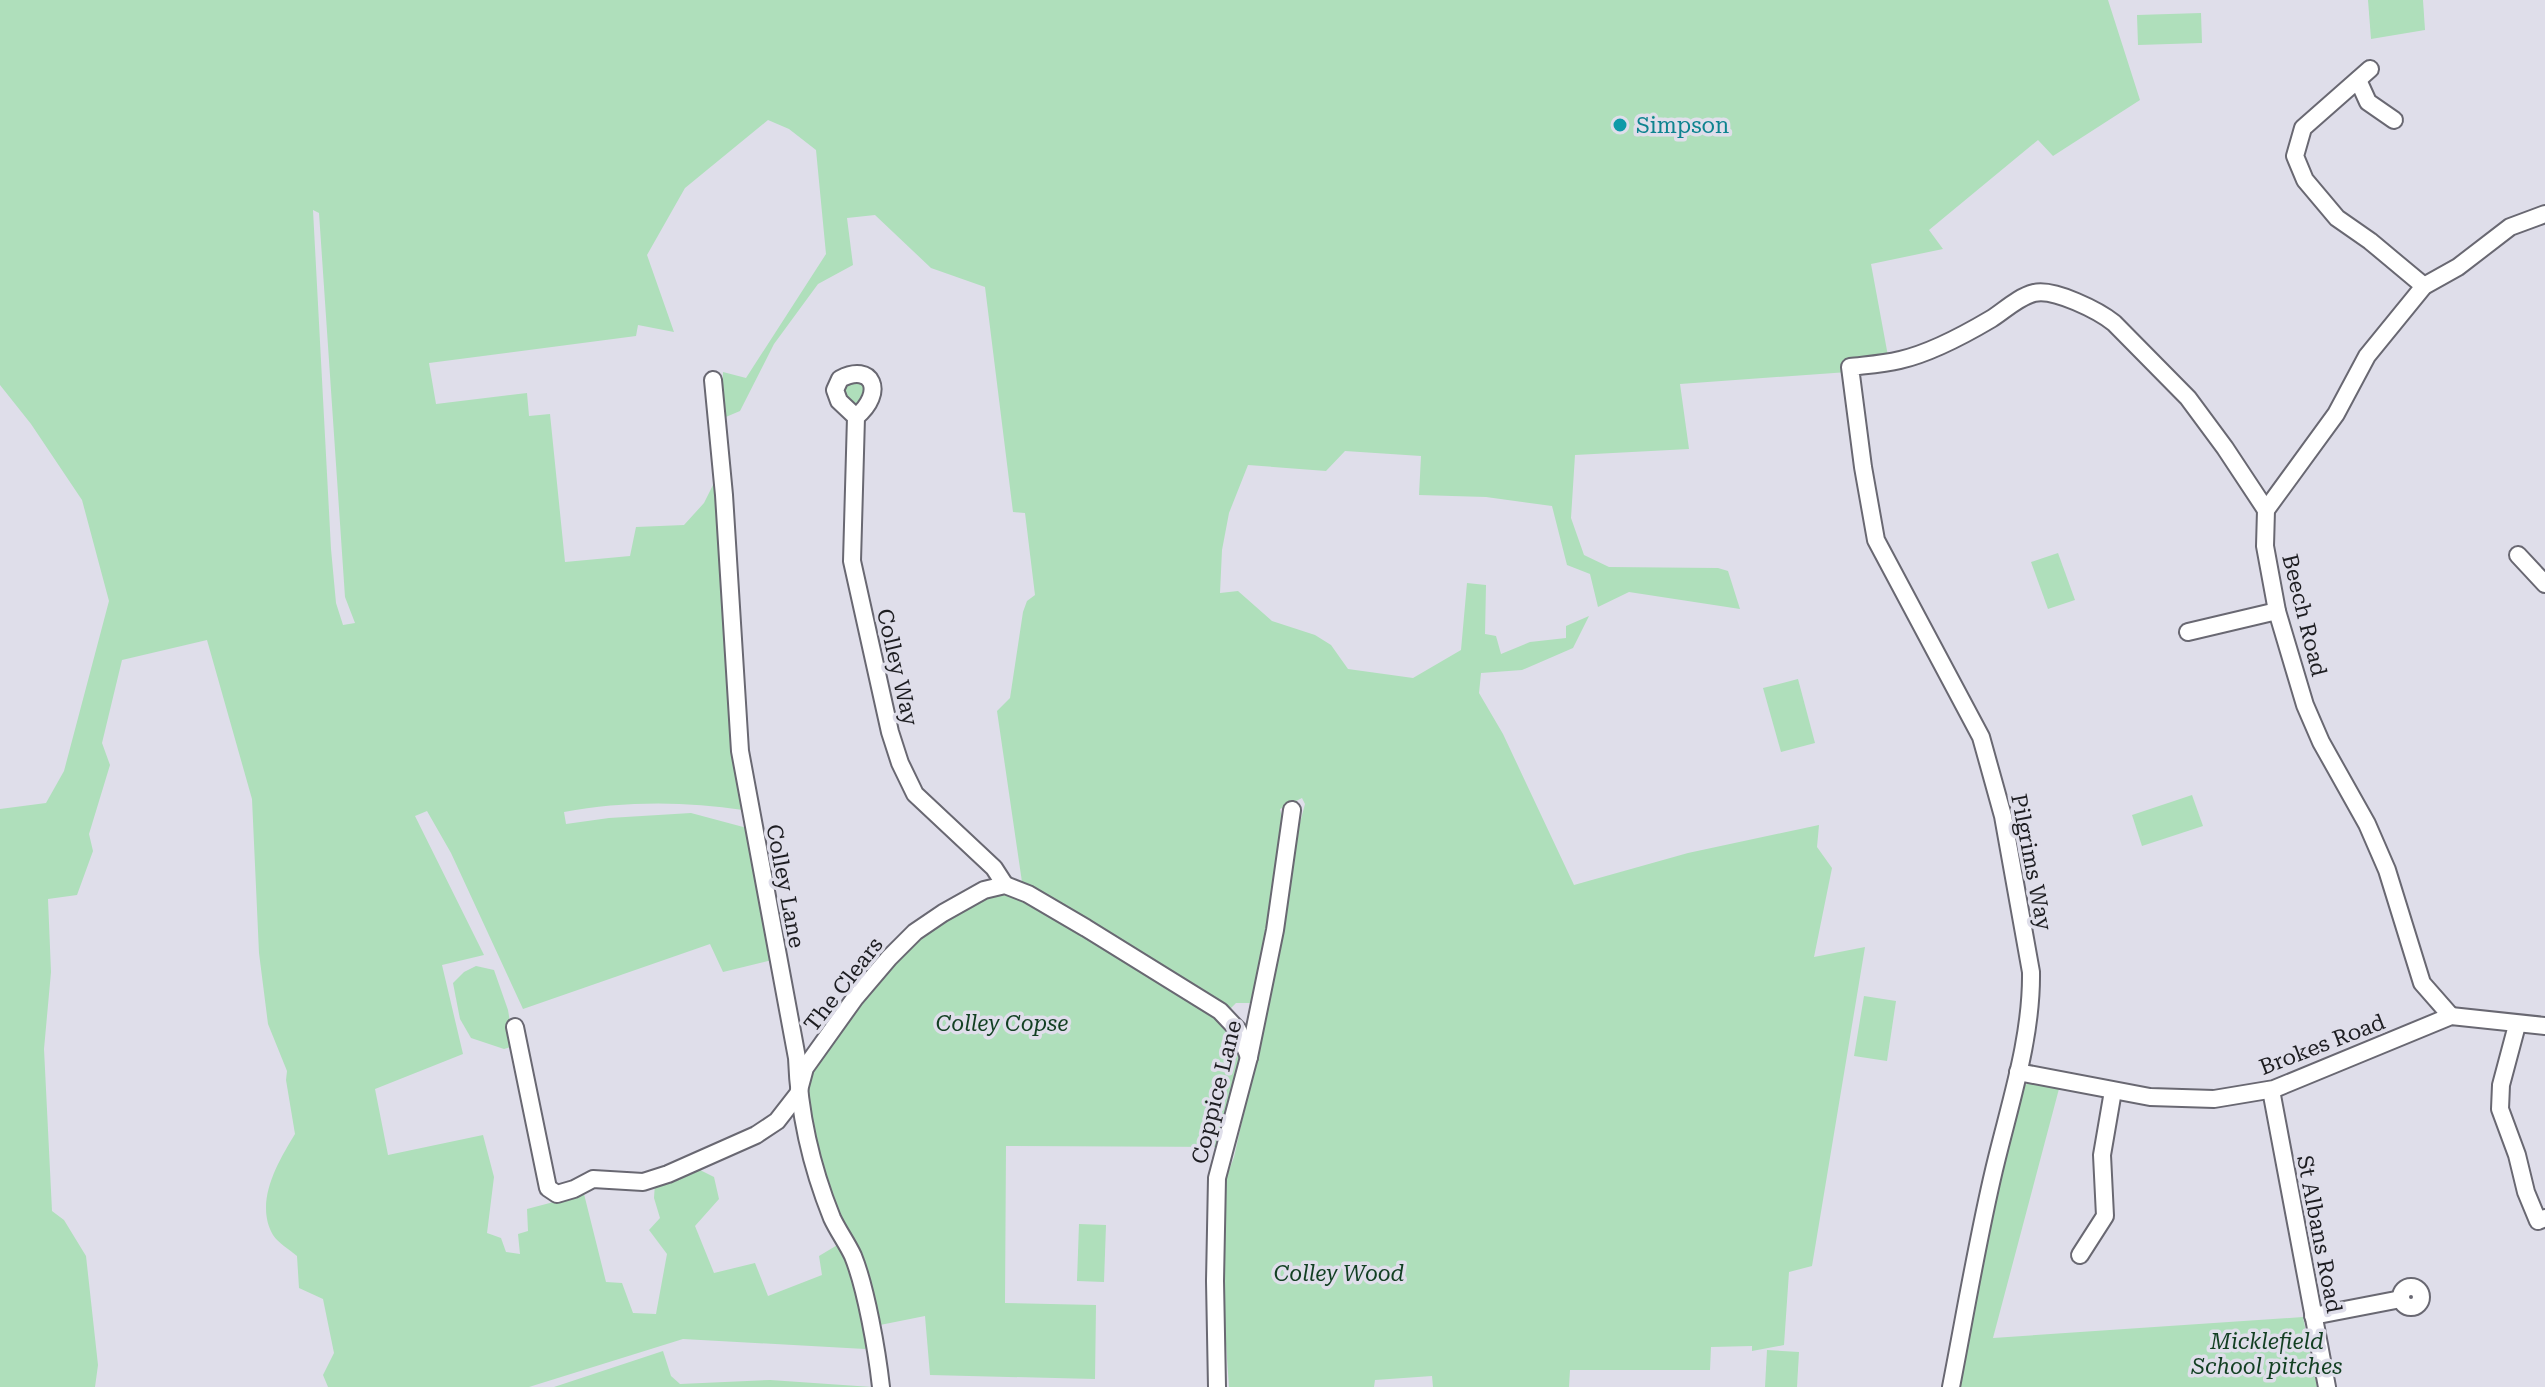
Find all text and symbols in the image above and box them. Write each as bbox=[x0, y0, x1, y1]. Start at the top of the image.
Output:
place label: Simpson bbox=[1636, 113, 1729, 138]
marker: Simpson bbox=[1611, 116, 1629, 134]
street label: Beech Road bbox=[2277, 551, 2332, 679]
street label: Colley Way bbox=[872, 606, 923, 728]
street label: Pilgrims Way bbox=[2006, 792, 2057, 932]
street label: Colley Lane bbox=[761, 822, 810, 950]
street label: The Clears bbox=[799, 932, 888, 1036]
street label: Brokes Road bbox=[2256, 1009, 2389, 1080]
park label: Colley Copse bbox=[936, 1011, 1068, 1036]
street label: Coppice Lane bbox=[1187, 1018, 1246, 1167]
street label: St Albans Road bbox=[2292, 1153, 2347, 1315]
park label: Colley Wood bbox=[1274, 1261, 1405, 1286]
park label: Micklefield School pitches bbox=[2190, 1329, 2343, 1379]

